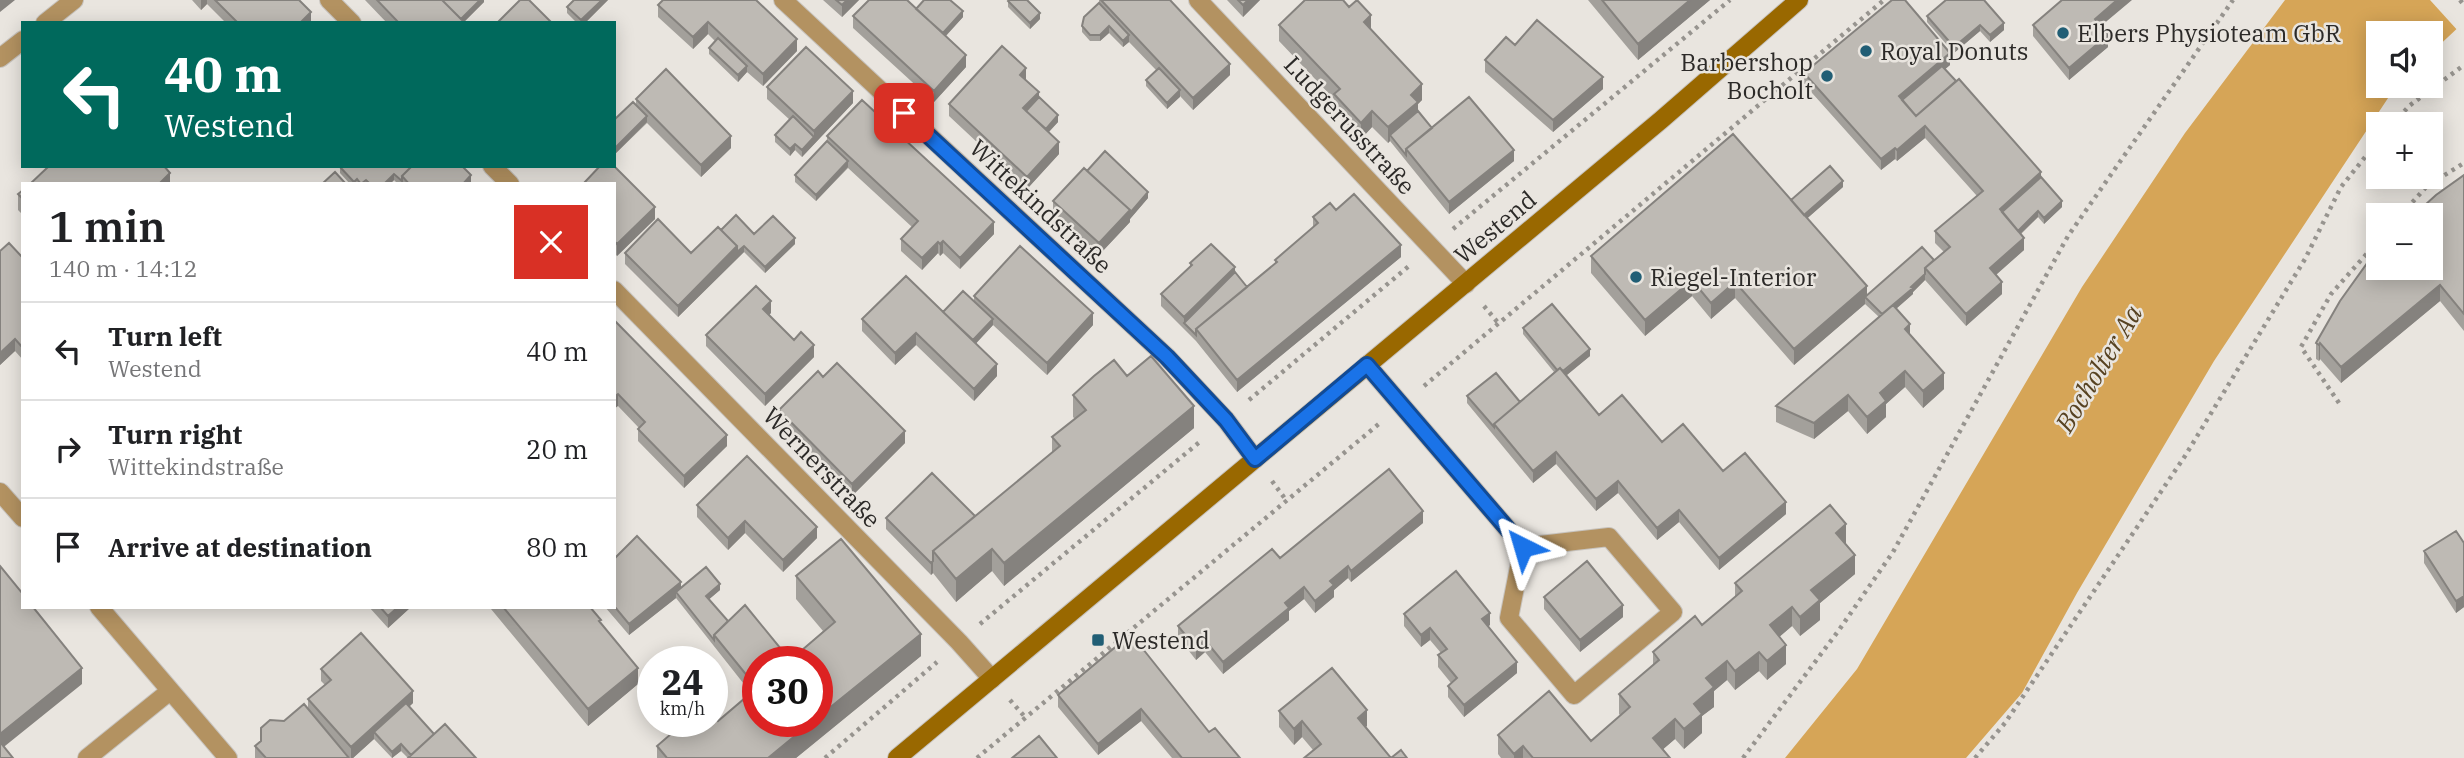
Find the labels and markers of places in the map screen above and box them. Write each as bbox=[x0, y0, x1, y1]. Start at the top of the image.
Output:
place label: Elbers Physioteam GbR bbox=[2077, 17, 2341, 49]
marker: Elbers Physioteam GbR bbox=[2055, 25, 2071, 41]
place label: Royal Donuts bbox=[1880, 35, 2028, 67]
marker: Royal Donuts bbox=[1858, 43, 1874, 59]
place label: Barbershop Bocholt bbox=[1680, 46, 1813, 106]
marker: Barbershop Bocholt bbox=[1819, 68, 1835, 84]
pin bbox=[874, 83, 934, 143]
place label: Riegel-Interior bbox=[1650, 261, 1817, 293]
marker: Riegel-Interior bbox=[1628, 269, 1644, 285]
place label: Westend bbox=[1112, 624, 1210, 656]
marker: Westend bbox=[1090, 632, 1106, 648]

